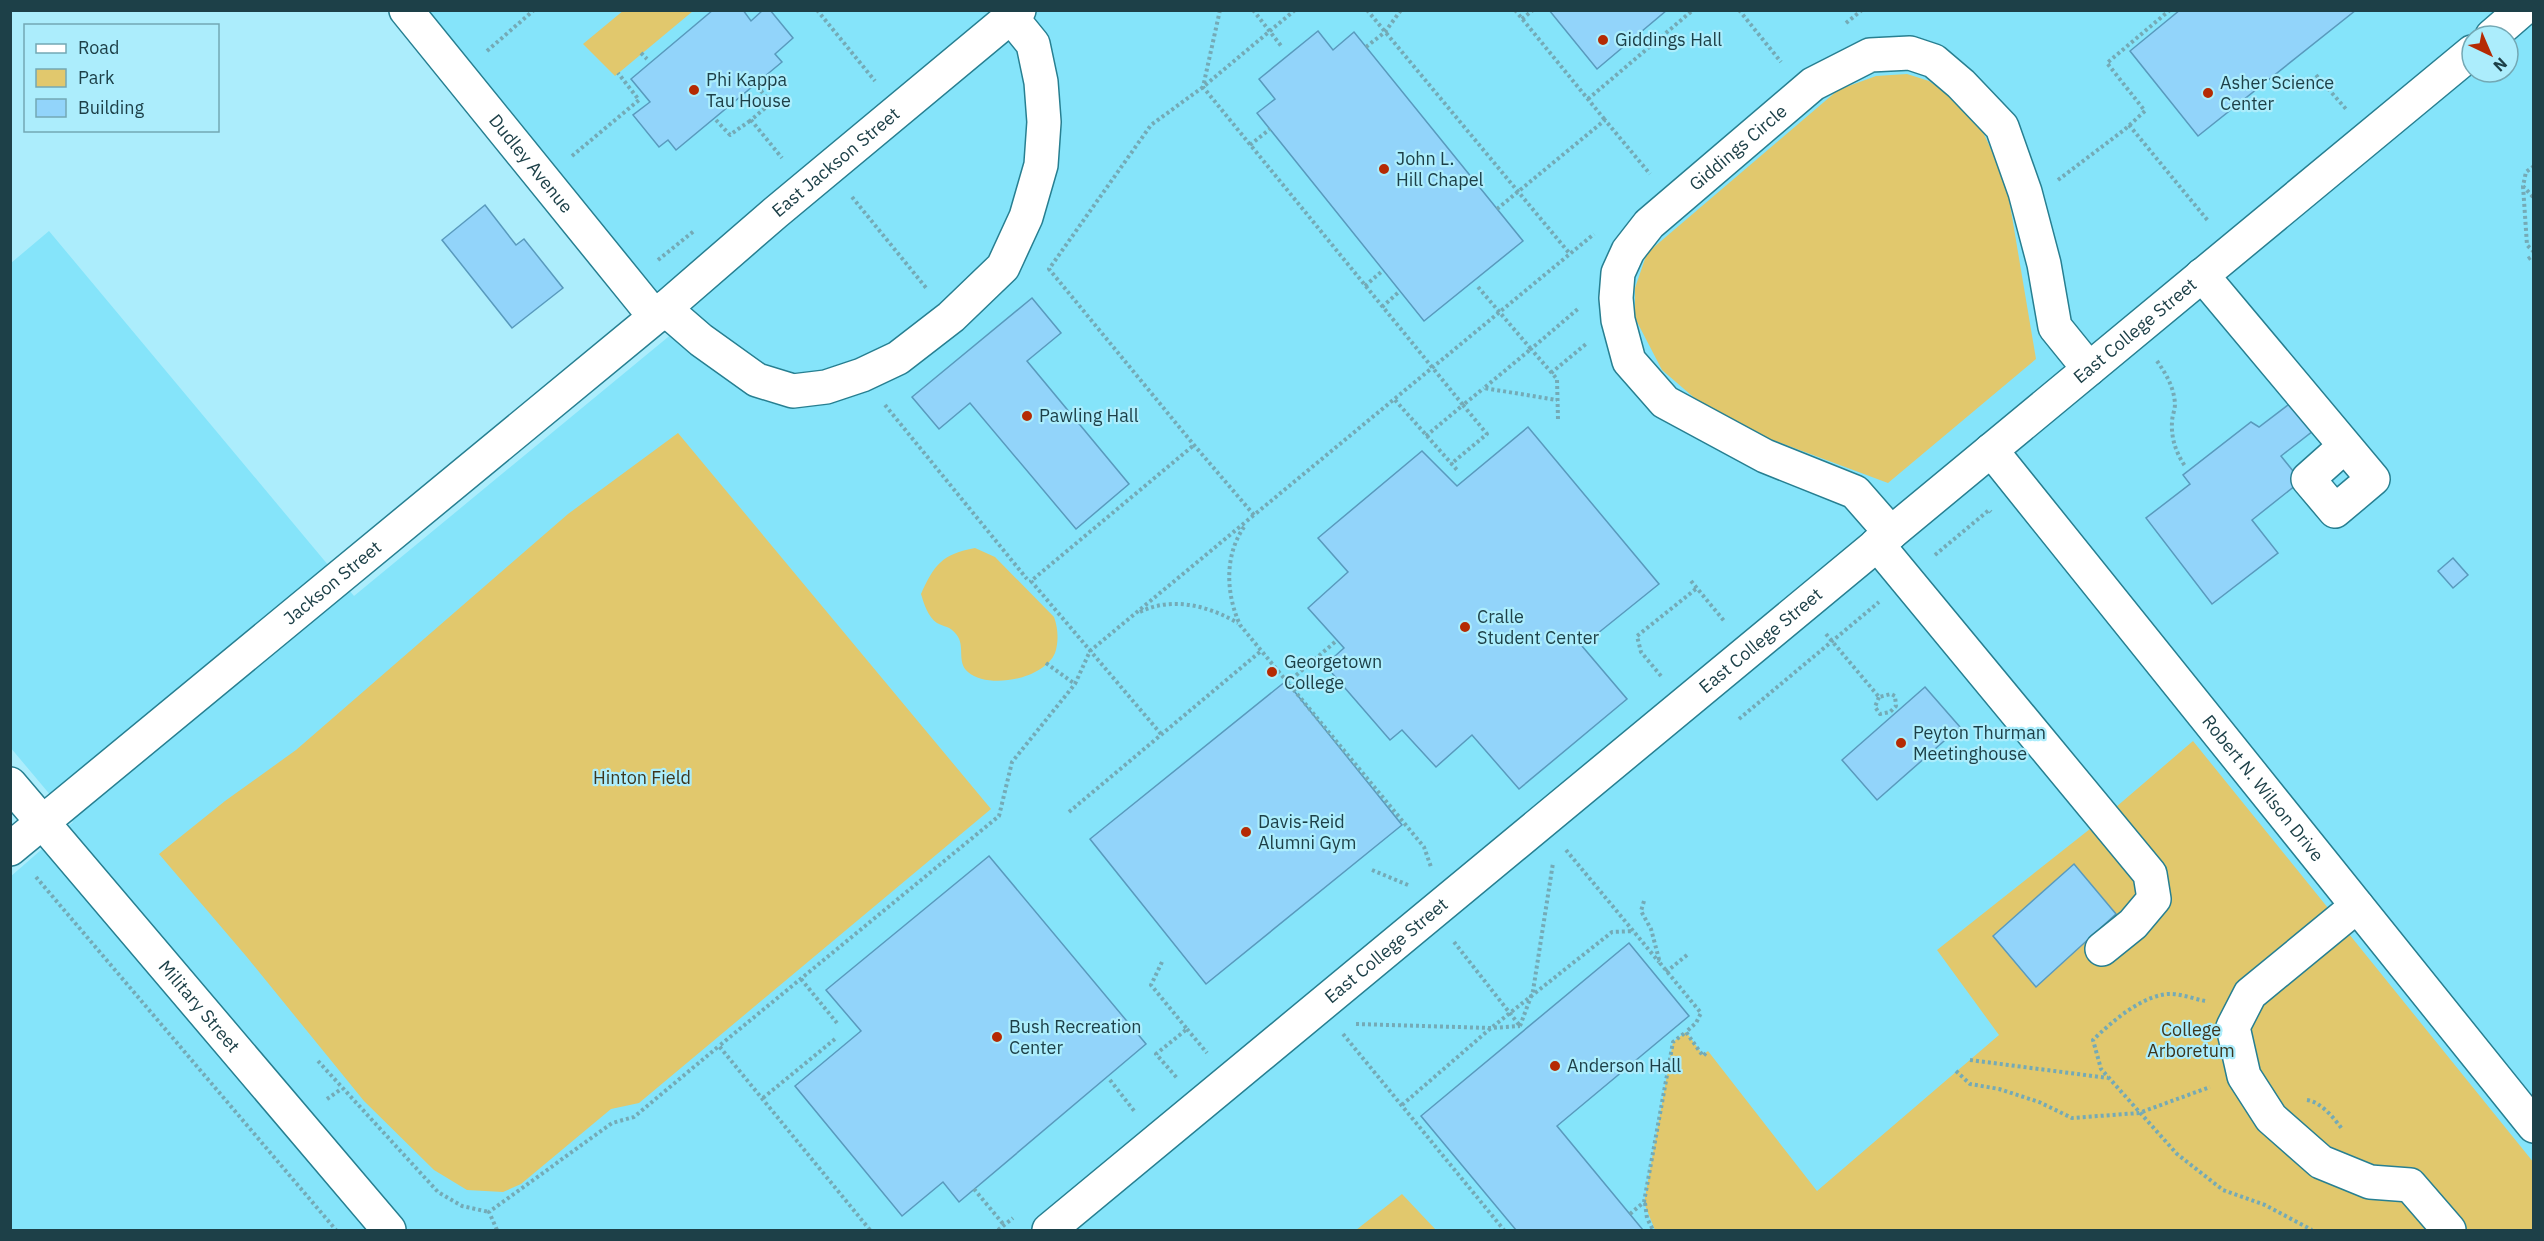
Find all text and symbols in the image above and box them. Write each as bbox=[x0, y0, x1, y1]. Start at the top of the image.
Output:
legend bbox=[24, 24, 219, 132]
north arrow bbox=[2460, 24, 2520, 84]
place label: Giddings Hall bbox=[1615, 28, 1722, 51]
marker: Giddings Hall bbox=[1596, 33, 1610, 47]
text: Road bbox=[78, 36, 119, 59]
text: N bbox=[2489, 54, 2512, 76]
text: Park bbox=[78, 66, 115, 89]
place label: Phi Kappa Tau House bbox=[706, 68, 791, 112]
place label: Asher Science Center bbox=[2220, 71, 2334, 115]
marker: Phi Kappa Tau House bbox=[687, 83, 701, 97]
marker: Asher Science Center bbox=[2201, 86, 2215, 100]
text: Building bbox=[78, 96, 145, 119]
street label: Giddings Circle bbox=[1684, 99, 1792, 196]
street label: East Jackson Street bbox=[767, 102, 904, 222]
street label: Dudley Avenue bbox=[484, 109, 578, 218]
place label: John L. Hill Chapel bbox=[1396, 147, 1484, 191]
marker: John L. Hill Chapel bbox=[1377, 162, 1391, 176]
street label: East College Street bbox=[2068, 273, 2201, 388]
place label: Pawling Hall bbox=[1039, 404, 1139, 427]
marker: Pawling Hall bbox=[1020, 409, 1034, 423]
street label: Jackson Street bbox=[279, 536, 386, 630]
street label: East College Street bbox=[1694, 583, 1827, 698]
place label: Cralle Student Center bbox=[1477, 605, 1600, 649]
marker: Cralle Student Center bbox=[1458, 620, 1472, 634]
place label: Georgetown College bbox=[1284, 650, 1382, 694]
marker: Georgetown College bbox=[1265, 665, 1279, 679]
street label: Robert N. Wilson Drive bbox=[2197, 710, 2329, 866]
place label: Peyton Thurman Meetinghouse bbox=[1913, 721, 2046, 765]
marker: Peyton Thurman Meetinghouse bbox=[1894, 736, 1908, 750]
park label: Hinton Field bbox=[593, 766, 691, 789]
place label: Davis-Reid Alumni Gym bbox=[1258, 810, 1357, 854]
marker: Davis-Reid Alumni Gym bbox=[1239, 825, 1253, 839]
street label: East College Street bbox=[1320, 893, 1452, 1008]
street label: Military Street bbox=[154, 955, 245, 1057]
place label: Bush Recreation Center bbox=[1009, 1015, 1142, 1059]
park label: College Arboretum bbox=[2147, 1018, 2235, 1062]
marker: Bush Recreation Center bbox=[990, 1030, 1004, 1044]
place label: Anderson Hall bbox=[1567, 1054, 1681, 1077]
marker: Anderson Hall bbox=[1548, 1059, 1562, 1073]

